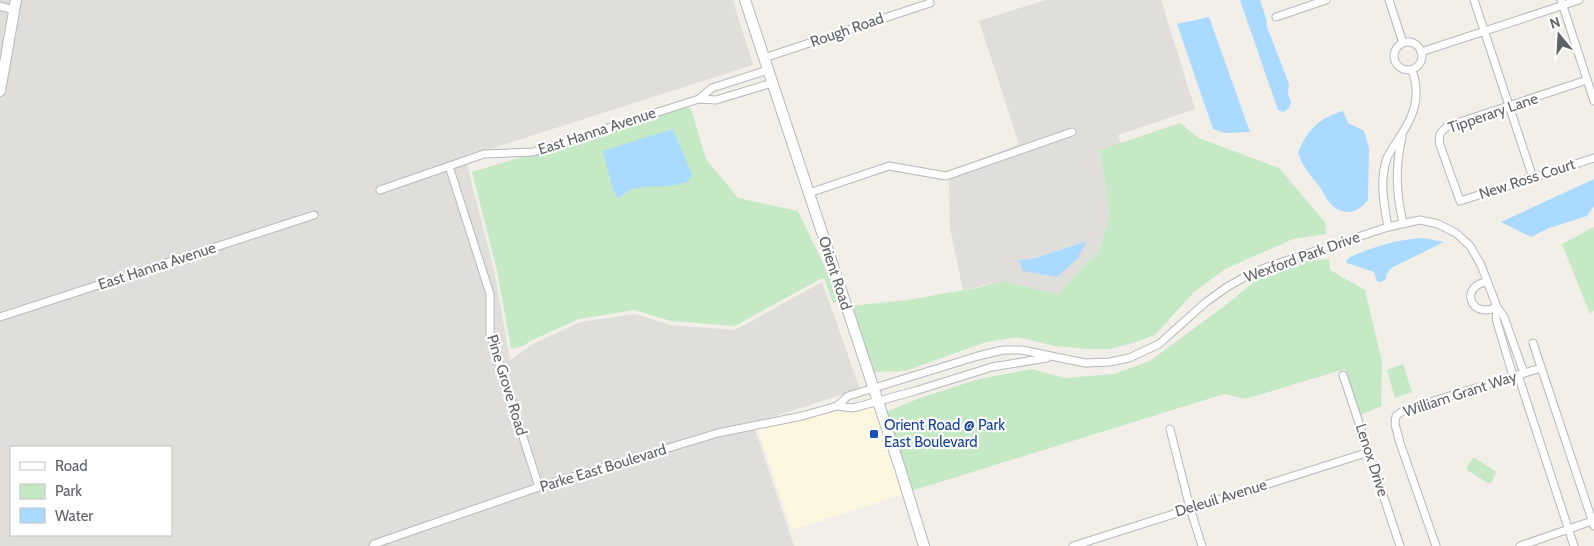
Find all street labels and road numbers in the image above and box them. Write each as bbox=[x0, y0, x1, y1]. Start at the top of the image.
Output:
street label: Rough Road bbox=[808, 9, 886, 51]
street label: Tipperary Lane bbox=[1446, 89, 1541, 137]
street label: East Hanna Avenue bbox=[536, 103, 658, 159]
street label: New Ross Court bbox=[1477, 155, 1577, 203]
street label: Wexford Park Drive bbox=[1242, 228, 1363, 286]
street label: Orient Road bbox=[815, 234, 855, 312]
street label: East Hanna Avenue bbox=[96, 238, 218, 294]
street label: Pine Grove Road bbox=[483, 332, 531, 438]
street label: William Grant Way bbox=[1401, 367, 1519, 421]
street label: Lenox Drive bbox=[1352, 421, 1392, 499]
street label: Parke East Boulevard bbox=[538, 440, 668, 496]
street label: Deleuil Avenue bbox=[1173, 475, 1269, 521]

